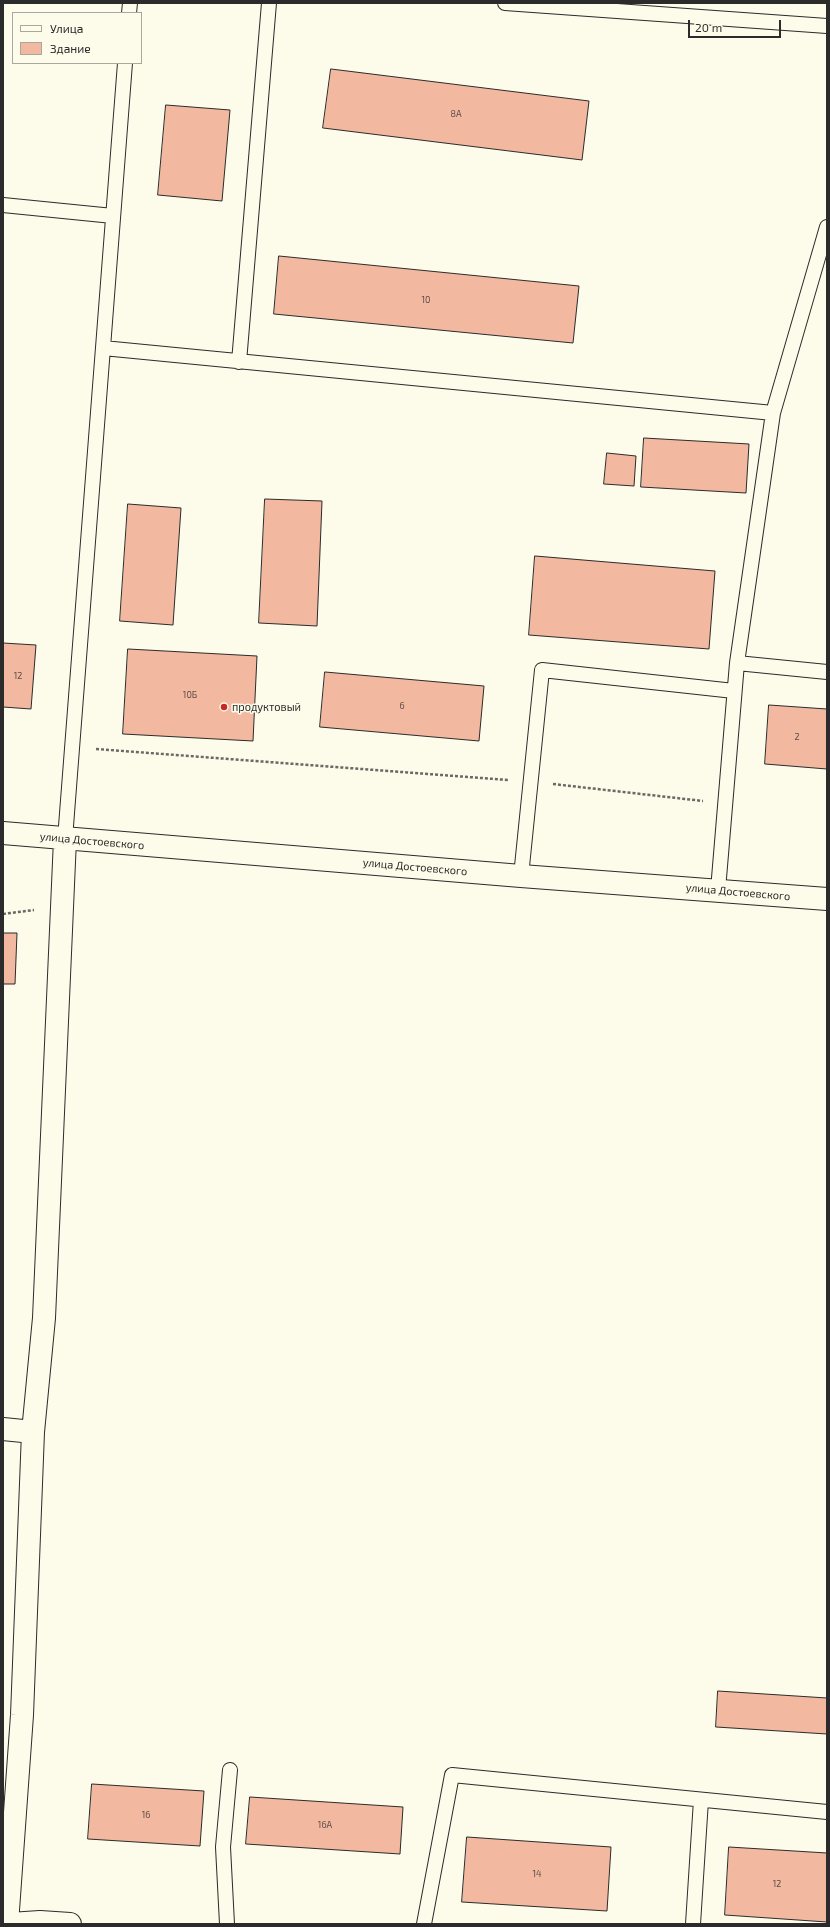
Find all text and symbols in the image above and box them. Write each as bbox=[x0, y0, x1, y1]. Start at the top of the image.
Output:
legend bbox=[12, 12, 142, 64]
scale bar bbox=[690, 12, 783, 38]
text: 20 m bbox=[695, 20, 722, 34]
text: Улица bbox=[50, 21, 83, 35]
text: Здание bbox=[50, 41, 91, 55]
house number: 8А bbox=[450, 109, 462, 119]
house number: 10 bbox=[421, 295, 431, 305]
house number: 12 bbox=[14, 671, 22, 681]
house number: 10Б bbox=[183, 690, 197, 700]
place label: продуктовый bbox=[232, 700, 301, 714]
house number: 6 bbox=[399, 701, 405, 711]
marker: продуктовый bbox=[219, 702, 229, 712]
house number: 2 bbox=[794, 732, 800, 742]
street label: улица Достоевского bbox=[39, 830, 145, 852]
street label: улица Достоевского bbox=[362, 856, 468, 878]
street label: улица Достоевского bbox=[685, 881, 791, 903]
house number: 16 bbox=[142, 1810, 150, 1820]
house number: 16А bbox=[318, 1820, 332, 1830]
house number: 14 bbox=[532, 1869, 542, 1879]
house number: 12 bbox=[773, 1879, 781, 1889]

